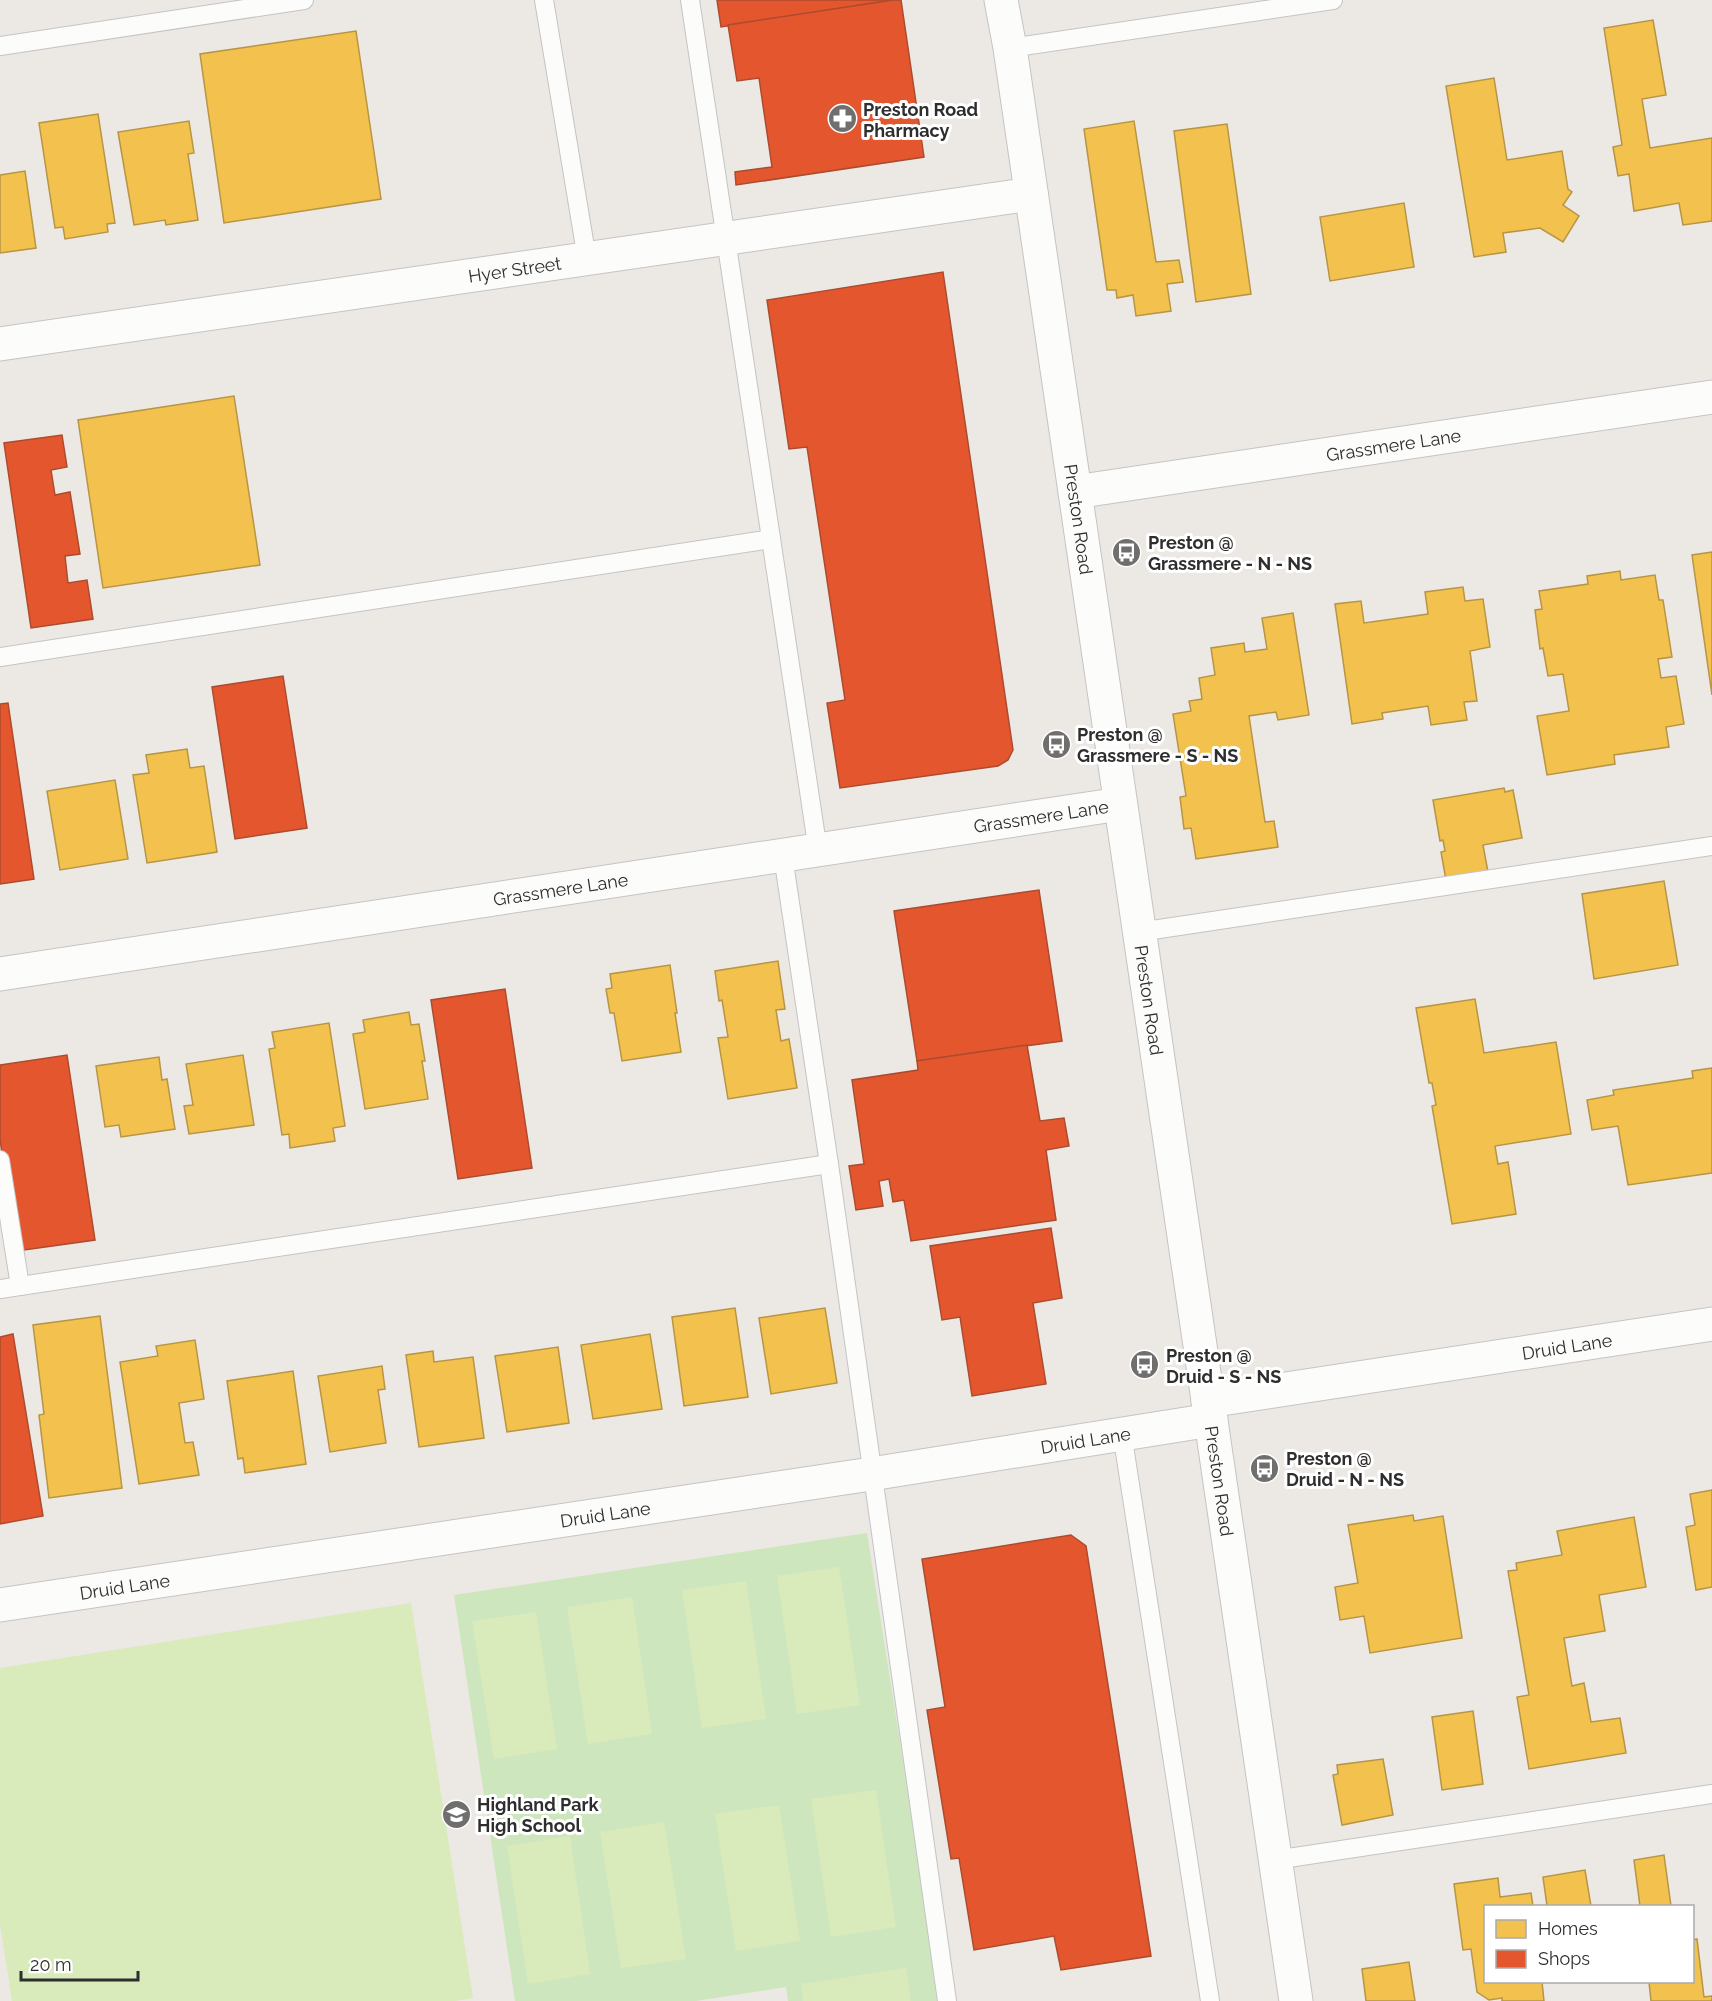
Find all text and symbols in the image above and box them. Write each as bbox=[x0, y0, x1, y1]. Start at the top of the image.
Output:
place label: Preston Road Pharmacy bbox=[863, 99, 978, 141]
pharmacy icon: Preston Road Pharmacy bbox=[826, 103, 858, 135]
street label: Hyer Street bbox=[467, 252, 562, 286]
street label: Grassmere Lane bbox=[1325, 424, 1463, 465]
street label: Preston Road bbox=[1061, 463, 1097, 576]
place label: Preston @ Grassmere - N - NS bbox=[1148, 532, 1312, 574]
bus stop icon: Preston @ Grassmere - N - NS bbox=[1111, 536, 1143, 568]
place label: Preston @ Grassmere - S - NS bbox=[1077, 724, 1238, 766]
bus stop icon: Preston @ Grassmere - S - NS bbox=[1040, 728, 1072, 760]
street label: Grassmere Lane bbox=[972, 795, 1110, 837]
street label: Grassmere Lane bbox=[492, 868, 630, 910]
street label: Preston Road bbox=[1131, 943, 1168, 1057]
street label: Druid Lane bbox=[1520, 1329, 1614, 1363]
place label: Preston @ Druid - S - NS bbox=[1166, 1345, 1281, 1387]
bus stop icon: Preston @ Druid - S - NS bbox=[1129, 1349, 1161, 1381]
street label: Druid Lane bbox=[1039, 1422, 1133, 1457]
street label: Preston Road bbox=[1201, 1424, 1238, 1538]
place label: Preston @ Druid - N - NS bbox=[1286, 1448, 1404, 1490]
bus stop icon: Preston @ Druid - N - NS bbox=[1249, 1452, 1281, 1484]
street label: Druid Lane bbox=[559, 1497, 652, 1531]
street label: Druid Lane bbox=[78, 1569, 172, 1603]
place label: Highland Park High School bbox=[477, 1794, 600, 1836]
school or university icon: Highland Park High School bbox=[440, 1798, 472, 1830]
legend bbox=[1484, 1905, 1694, 1983]
text: Homes bbox=[1538, 1918, 1598, 1939]
scale bar bbox=[21, 1944, 138, 1982]
text: Shops bbox=[1538, 1948, 1590, 1969]
text: 20 m bbox=[30, 1954, 72, 1975]

